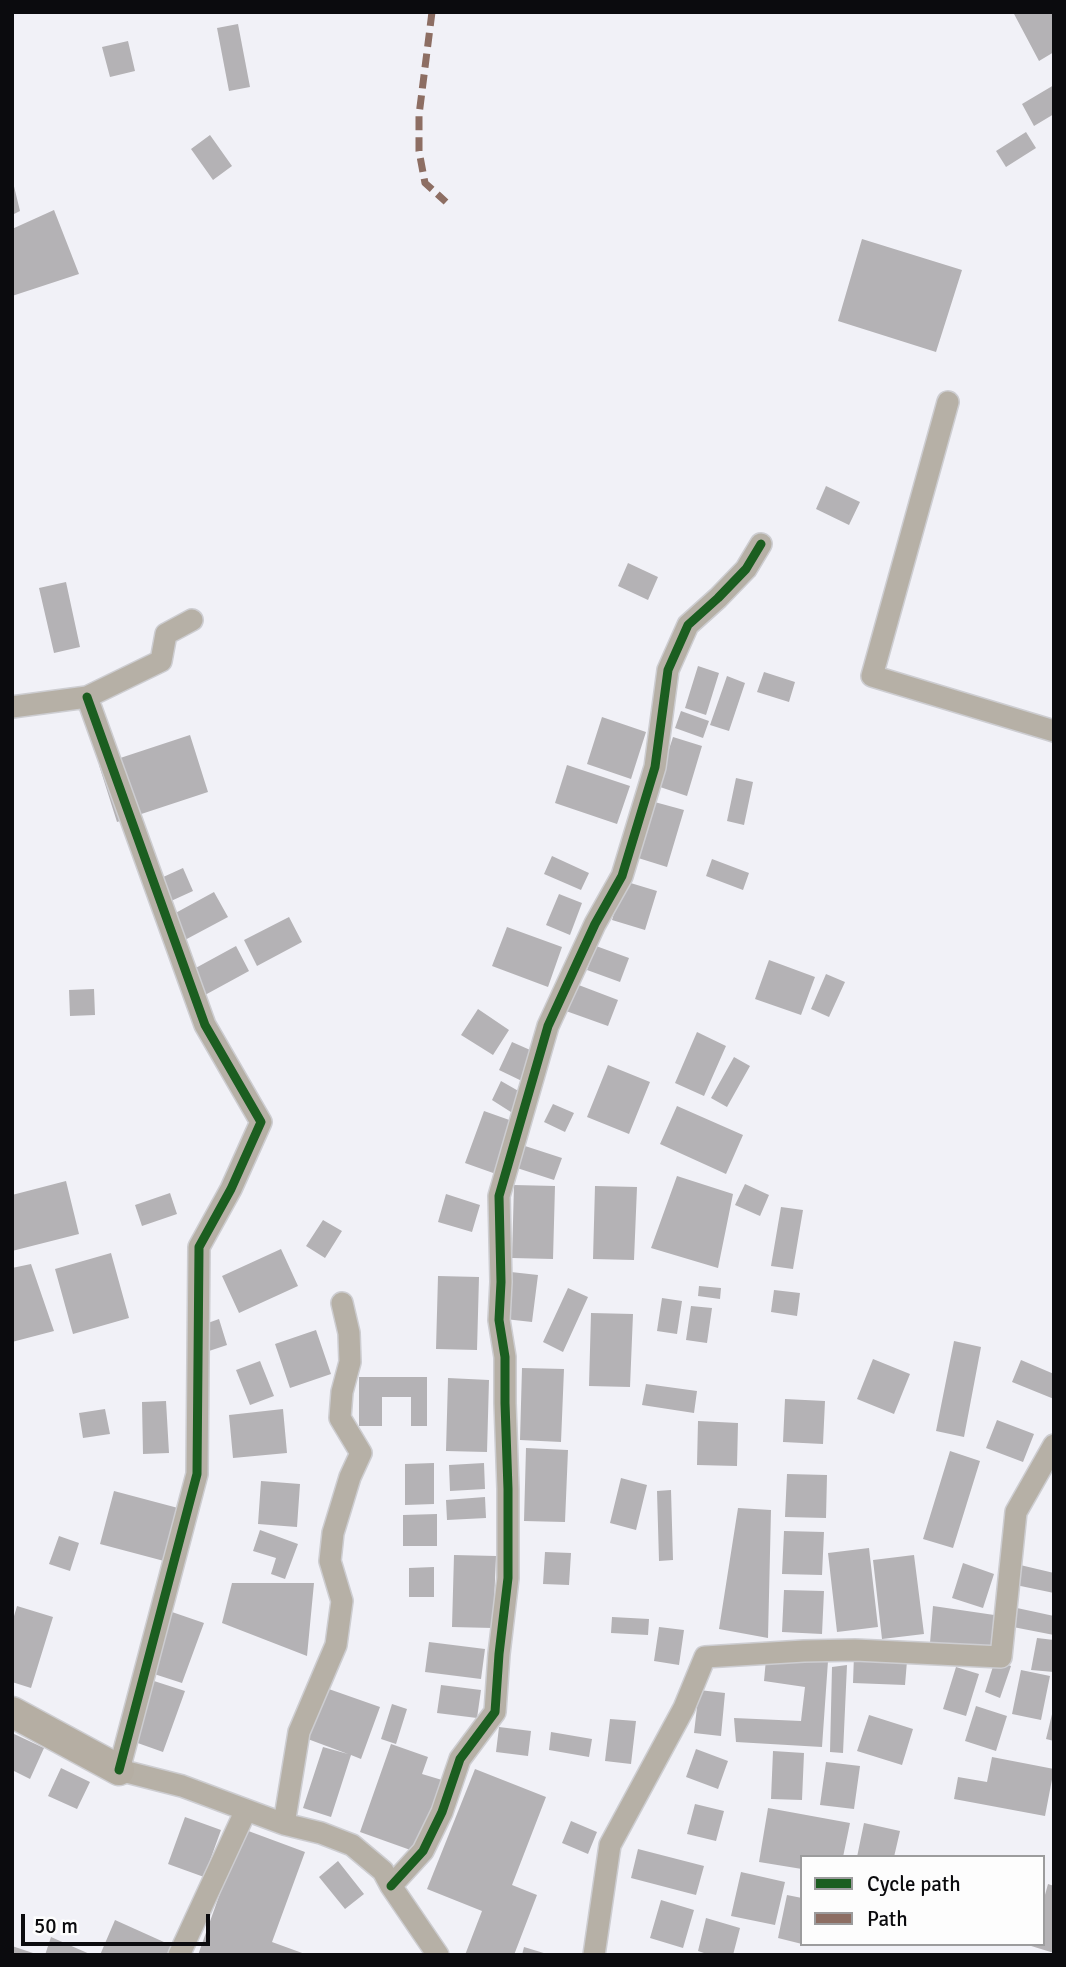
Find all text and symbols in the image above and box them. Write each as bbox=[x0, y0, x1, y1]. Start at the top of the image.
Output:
legend bbox=[800, 1855, 1045, 1946]
text: Cycle path bbox=[867, 1871, 961, 1897]
scale bar bbox=[24, 1900, 214, 1944]
text: Path bbox=[867, 1906, 908, 1932]
text: 50 m bbox=[34, 1913, 78, 1939]

